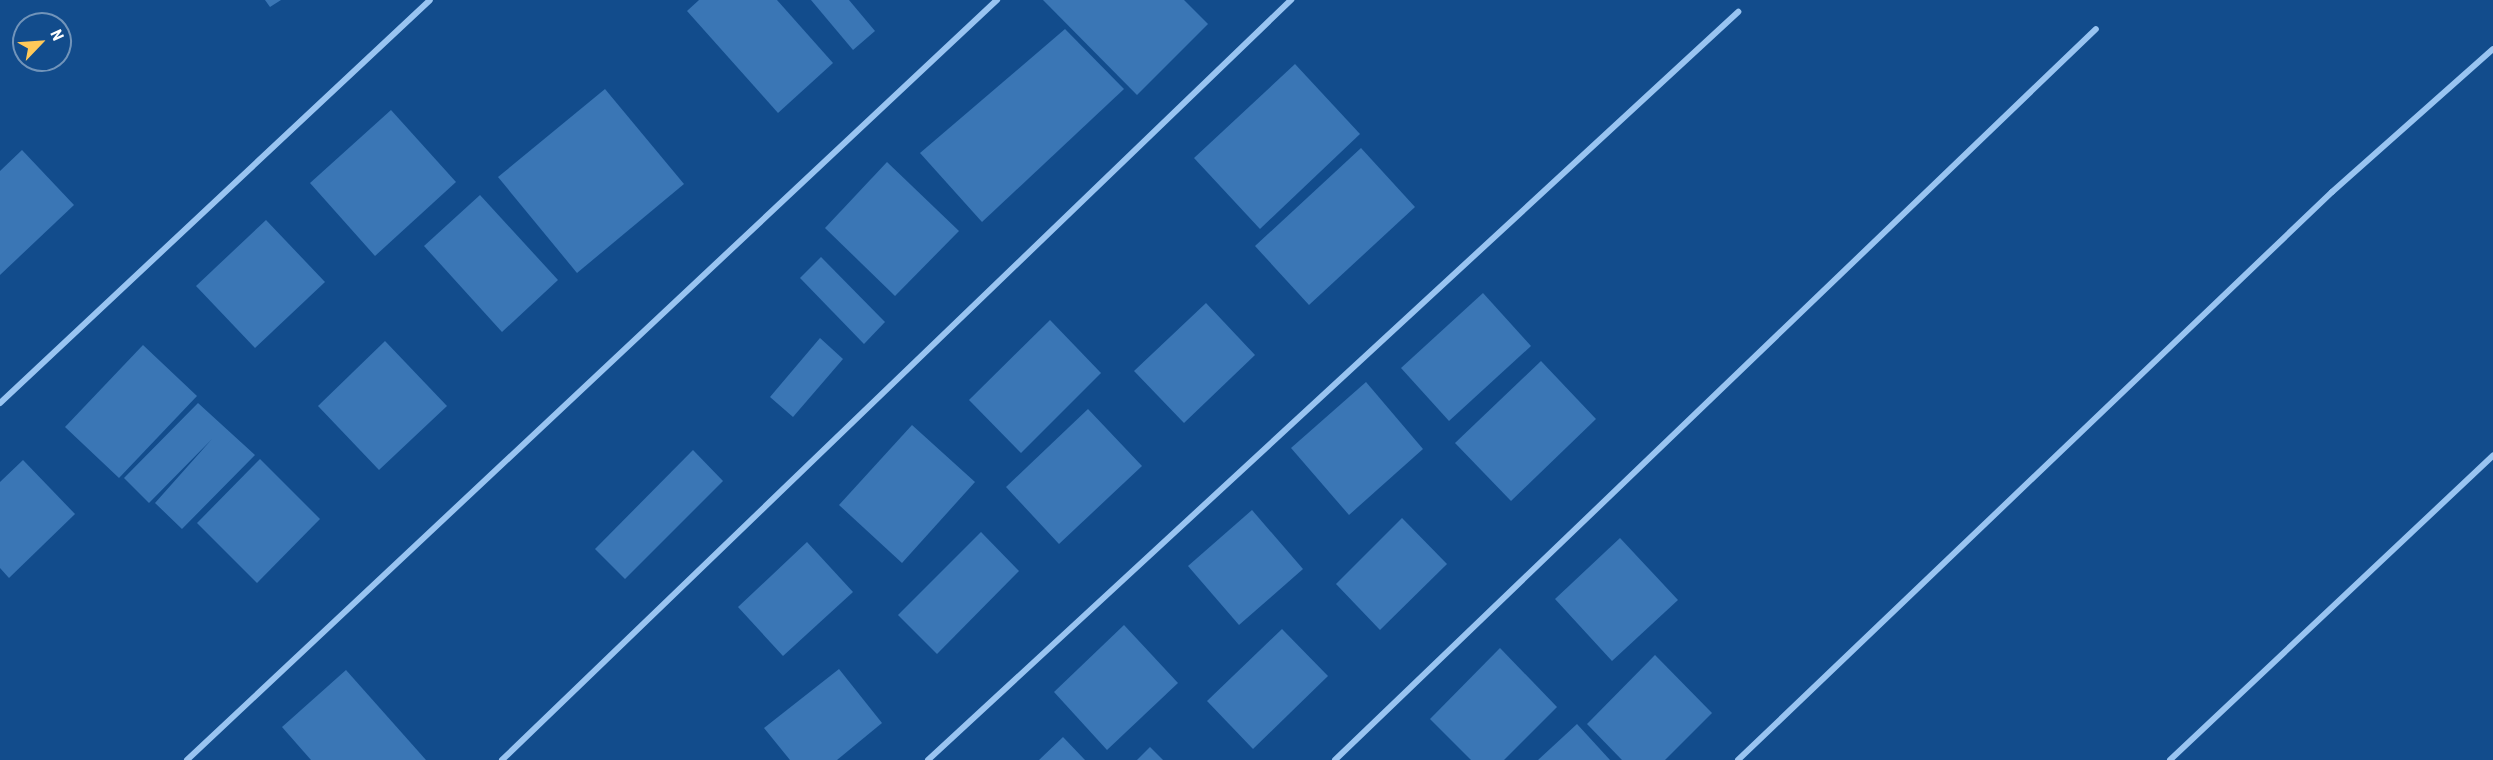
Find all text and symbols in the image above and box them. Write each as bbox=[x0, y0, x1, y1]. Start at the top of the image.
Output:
north arrow bbox=[12, 12, 72, 72]
text: N bbox=[46, 27, 68, 43]

